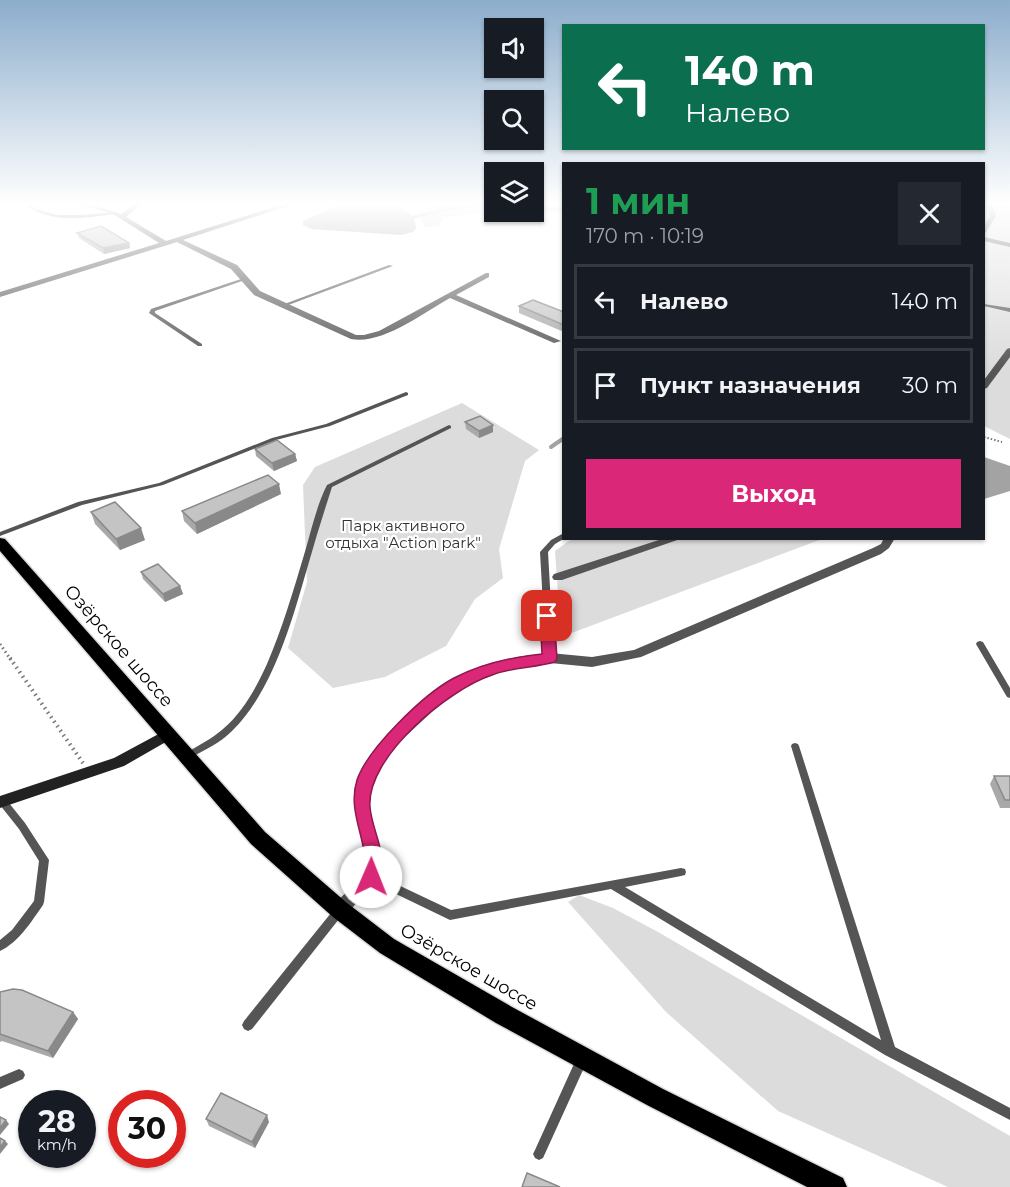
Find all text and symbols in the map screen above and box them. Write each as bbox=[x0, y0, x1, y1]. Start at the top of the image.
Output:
map controls bbox=[484, 18, 544, 222]
button: sound bbox=[484, 18, 544, 78]
text: 140 m bbox=[685, 44, 815, 96]
icon: left bbox=[586, 48, 664, 126]
button: search bbox=[484, 90, 544, 150]
text: Налево bbox=[685, 96, 790, 129]
button: layers bbox=[484, 162, 544, 222]
text: 1 мин bbox=[586, 179, 690, 223]
button: close bbox=[898, 182, 961, 245]
text: 170 m · 10:19 bbox=[586, 224, 704, 248]
icon: left bbox=[589, 285, 622, 318]
text: Налево bbox=[640, 288, 728, 315]
text: 140 m bbox=[892, 288, 958, 315]
icon: arrive bbox=[589, 369, 622, 402]
text: Пункт назначения bbox=[640, 372, 861, 399]
text: 30 m bbox=[902, 372, 958, 399]
button: Выход bbox=[586, 459, 961, 528]
park label: Парк активного отдыха "Action park" bbox=[325, 516, 481, 552]
street label: Озёрское шоссе bbox=[60, 580, 178, 712]
pin bbox=[521, 590, 572, 641]
icon: arrive bbox=[530, 599, 563, 632]
position arrow bbox=[339, 845, 403, 909]
street label: Озёрское шоссе bbox=[396, 919, 542, 1015]
speed limit sign: 30 bbox=[108, 1090, 186, 1168]
text: 28 bbox=[38, 1103, 76, 1140]
text: km/h bbox=[37, 1135, 77, 1154]

